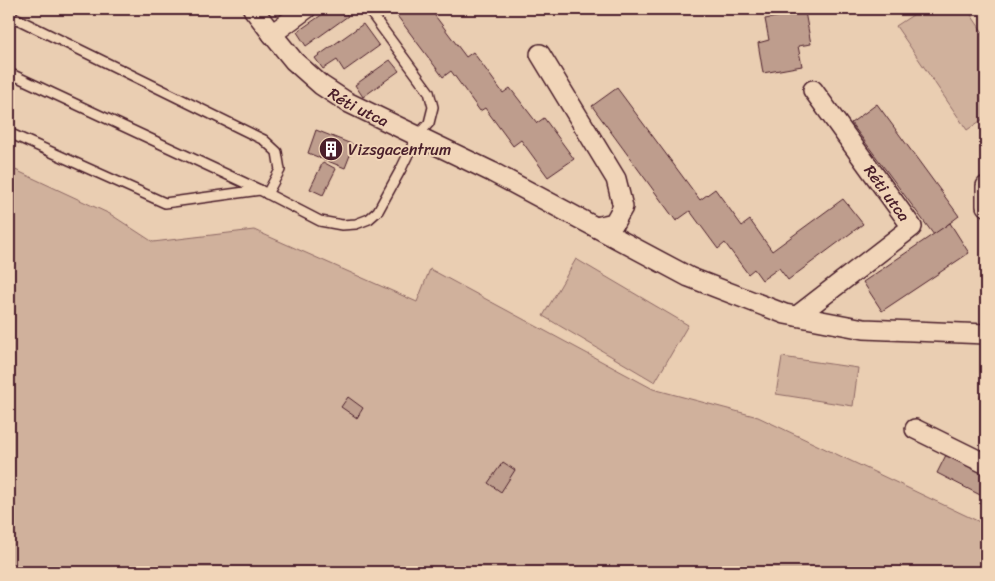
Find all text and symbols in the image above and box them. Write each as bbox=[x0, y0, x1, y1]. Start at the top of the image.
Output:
street label: Réti utca bbox=[322, 79, 394, 135]
place label: Vizsgacentrum bbox=[348, 135, 451, 164]
building icon: Vizsgacentrum bbox=[318, 136, 344, 162]
street label: Réti utca bbox=[856, 158, 918, 228]

